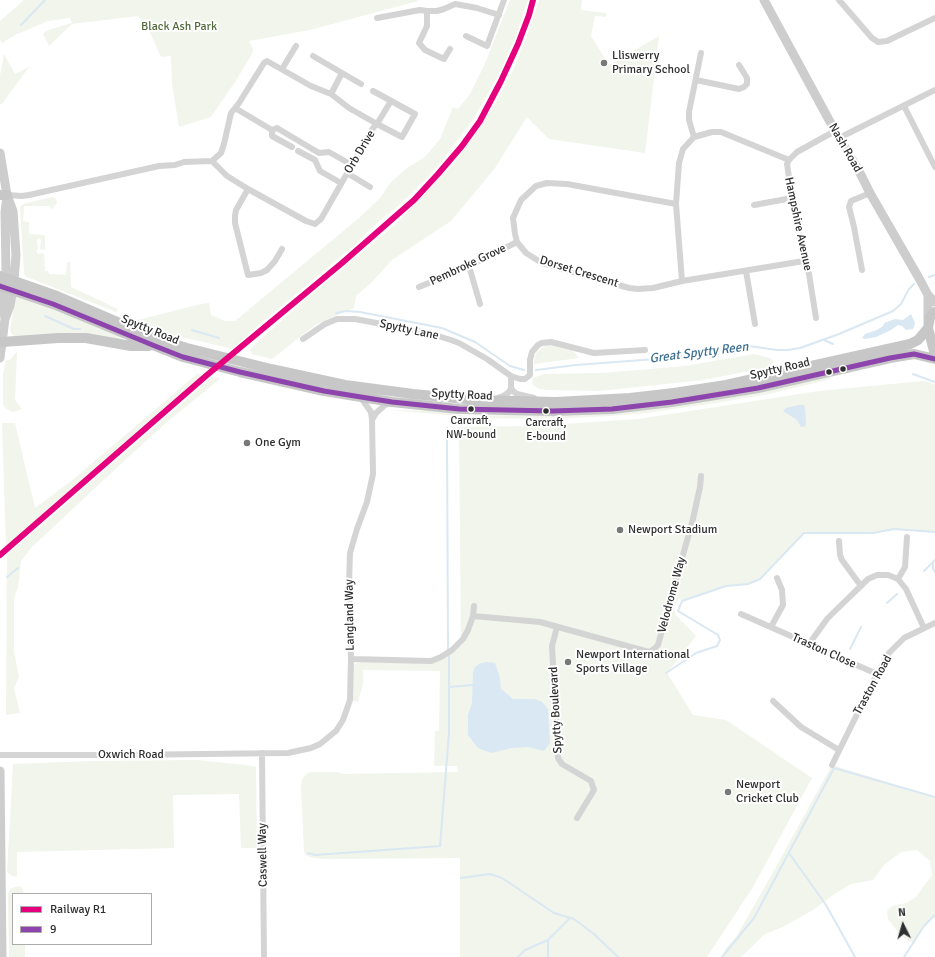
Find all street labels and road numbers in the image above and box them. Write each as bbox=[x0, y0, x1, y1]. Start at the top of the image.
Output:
street label: Nash Road bbox=[825, 121, 865, 175]
street label: Orb Drive bbox=[341, 128, 379, 176]
street label: Hampshire Avenue bbox=[781, 176, 815, 272]
street label: Pembroke Grove bbox=[428, 241, 508, 289]
street label: Dorset Crescent bbox=[538, 253, 620, 291]
street label: Spytty Road bbox=[119, 312, 181, 348]
street label: Spytty Lane bbox=[378, 317, 440, 343]
street label: Spytty Road bbox=[749, 355, 811, 383]
street label: Spytty Road bbox=[431, 386, 493, 404]
street label: Velodrome Way bbox=[655, 555, 689, 635]
street label: Langland Way bbox=[342, 579, 358, 651]
street label: Traston Close bbox=[790, 630, 858, 672]
street label: Traston Road bbox=[851, 653, 895, 717]
street label: Spytty Boulevard bbox=[547, 666, 565, 754]
street label: Oxwich Road bbox=[98, 748, 164, 762]
street label: Caswell Way bbox=[255, 823, 271, 887]

